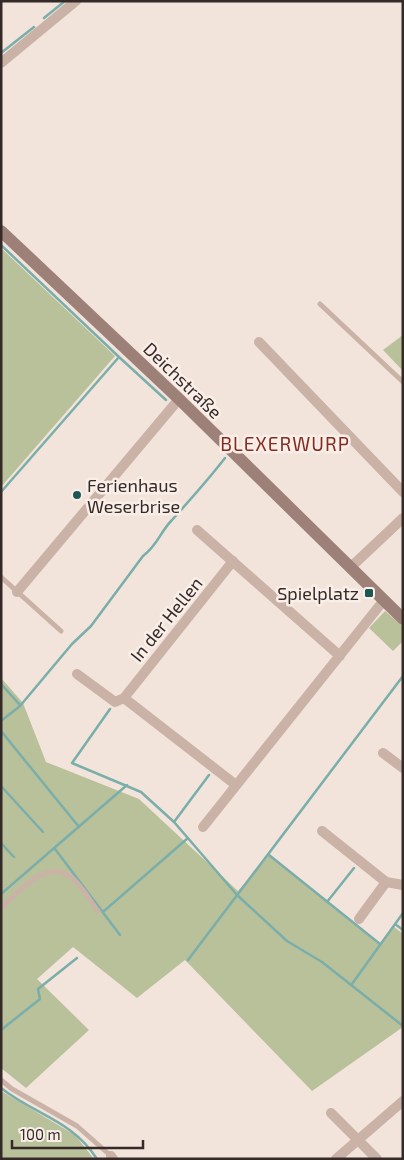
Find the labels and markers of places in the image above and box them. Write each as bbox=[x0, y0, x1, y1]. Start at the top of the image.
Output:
place label: Ferienhaus Weserbrise bbox=[87, 474, 180, 517]
marker: Ferienhaus Weserbrise bbox=[71, 489, 83, 501]
place label: Spielplatz bbox=[277, 582, 359, 604]
marker: Spielplatz bbox=[363, 587, 375, 599]

